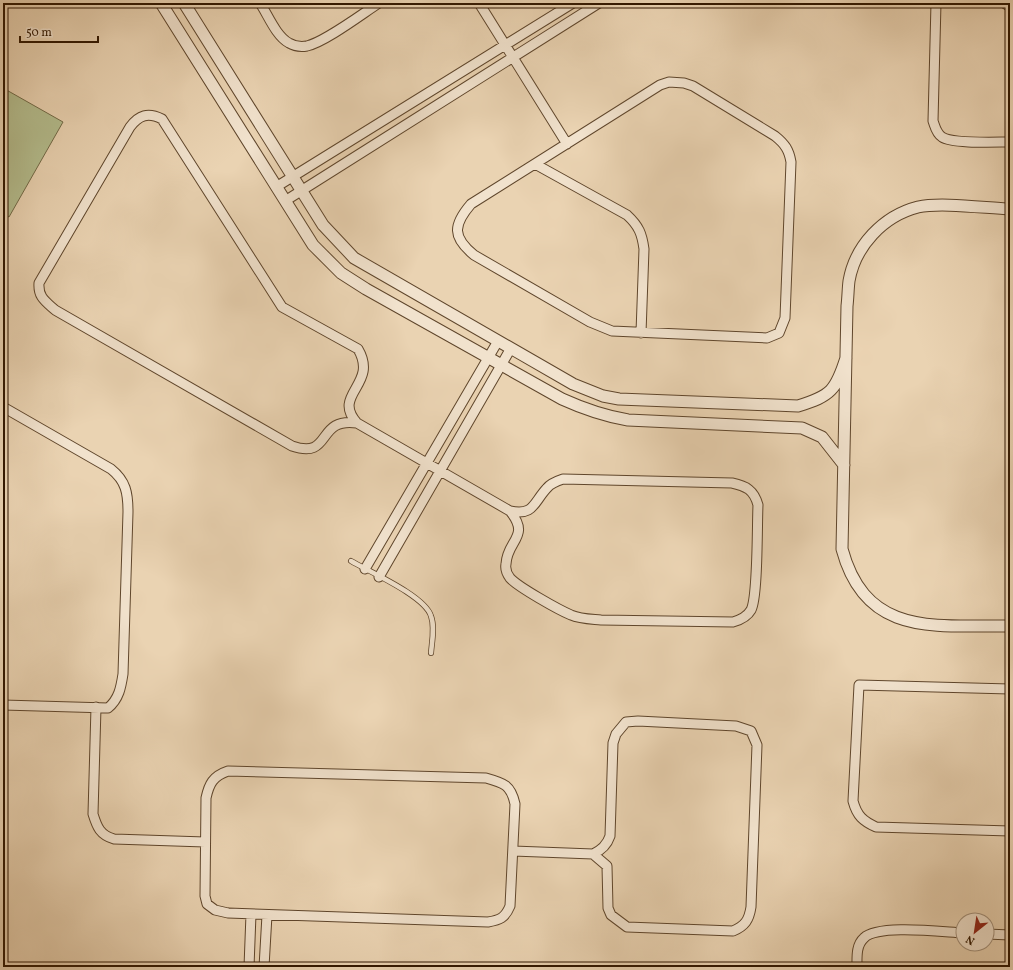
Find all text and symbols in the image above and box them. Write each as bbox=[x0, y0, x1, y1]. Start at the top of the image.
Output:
scale bar bbox=[20, 18, 98, 44]
text: 50 m bbox=[26, 25, 52, 41]
north arrow bbox=[955, 912, 995, 952]
text: N bbox=[964, 931, 978, 948]

